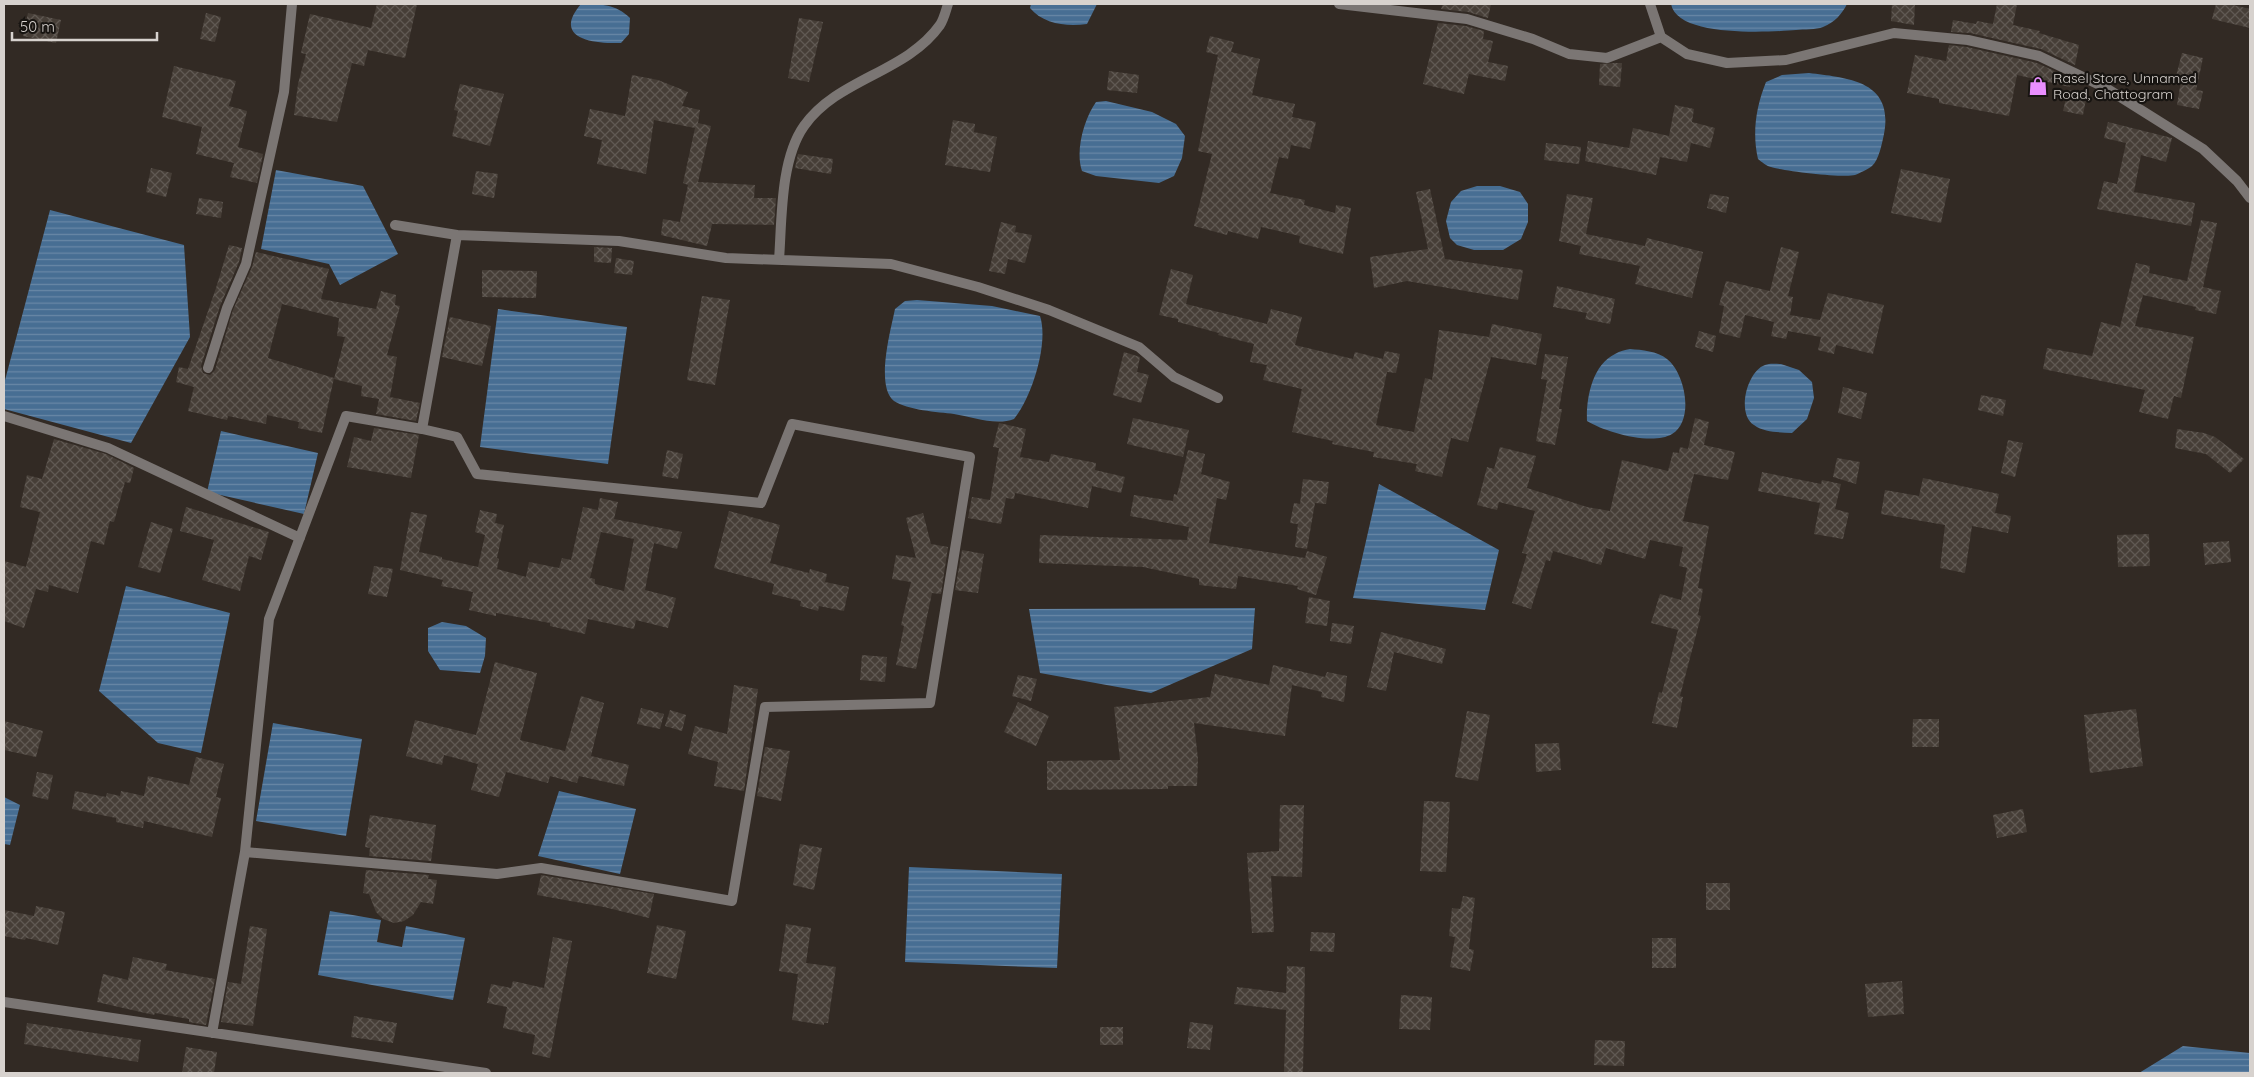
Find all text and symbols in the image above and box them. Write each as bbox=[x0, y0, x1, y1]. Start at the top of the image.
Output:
scale bar bbox=[12, 10, 158, 42]
text: 50 m bbox=[20, 17, 55, 36]
place label: Rasel Store, Unnamed Road, Chattogram bbox=[2053, 69, 2197, 103]
shop icon: Rasel Store, Unnamed Road, Chattogram bbox=[2027, 75, 2049, 97]

